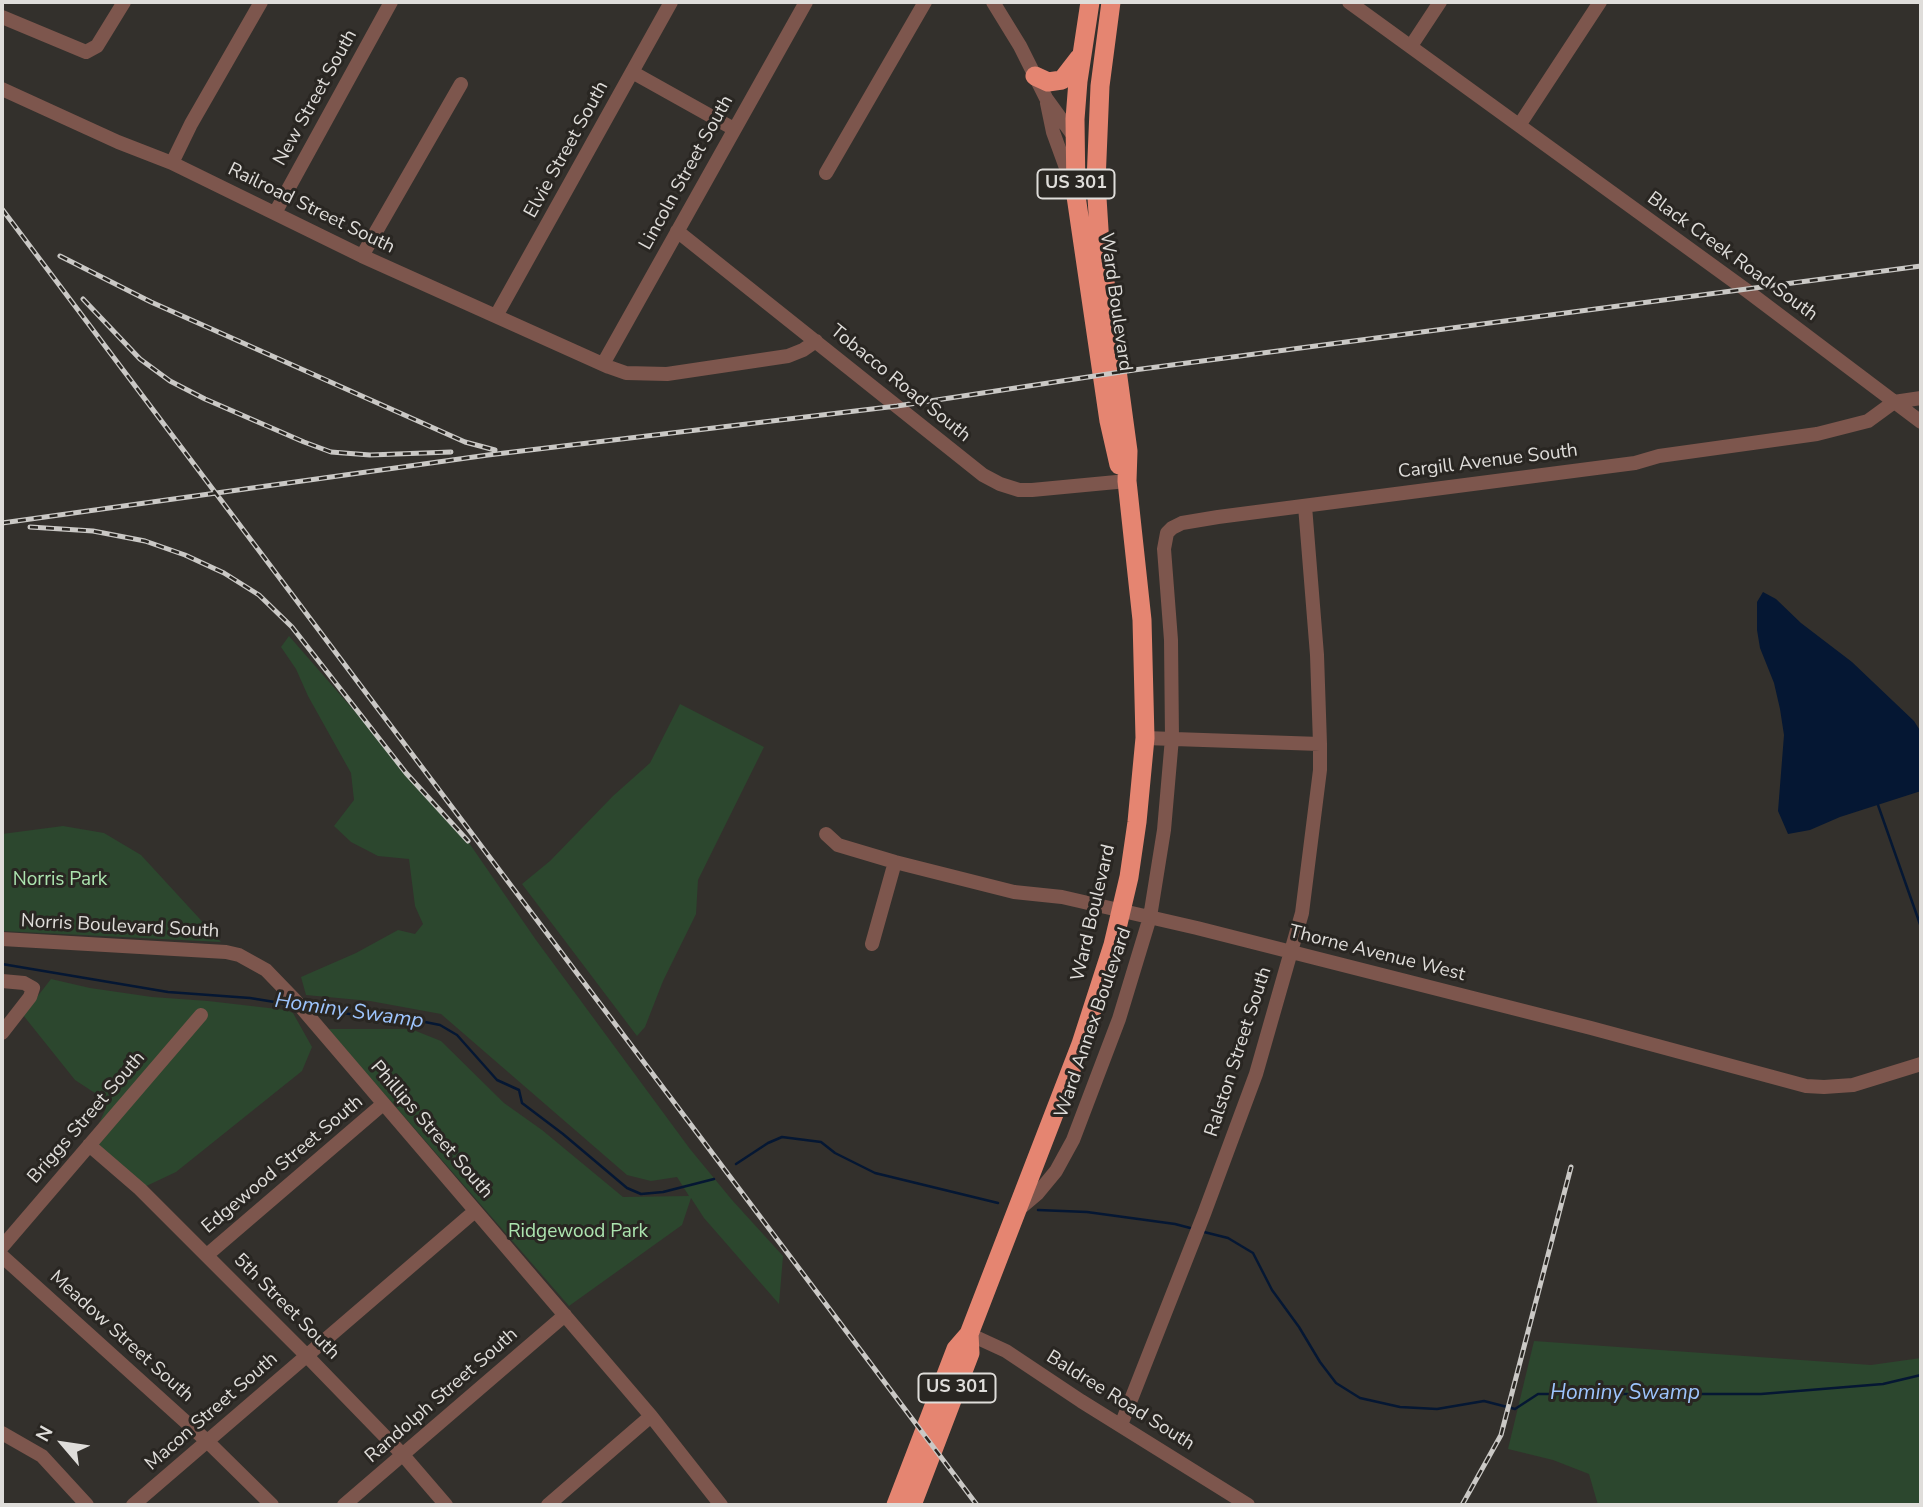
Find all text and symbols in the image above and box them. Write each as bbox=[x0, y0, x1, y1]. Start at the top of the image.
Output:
street label: New Street South bbox=[269, 26, 363, 170]
street label: Elvie Street South bbox=[520, 78, 614, 222]
street label: Lincoln Street South bbox=[635, 92, 739, 254]
street label: Railroad Street South bbox=[224, 159, 398, 259]
road number: US 301 bbox=[1038, 169, 1114, 198]
street label: Black Creek Road South bbox=[1642, 187, 1822, 327]
street label: Ward Boulevard bbox=[1094, 231, 1136, 373]
street label: Tobacco Road South bbox=[825, 320, 975, 448]
street label: Cargill Avenue South bbox=[1397, 440, 1579, 484]
street label: Ward Boulevard bbox=[1067, 842, 1121, 984]
park label: Norris Park bbox=[13, 869, 107, 891]
street label: Norris Boulevard South bbox=[20, 910, 220, 944]
street label: Thorne Avenue West bbox=[1287, 921, 1467, 987]
street label: Ward Annex Boulevard bbox=[1051, 925, 1137, 1121]
street label: Ralston Street South bbox=[1201, 964, 1277, 1140]
water label: Hominy Swamp bbox=[273, 989, 425, 1035]
street label: Briggs Street South bbox=[23, 1047, 151, 1189]
street label: Phillips Street South bbox=[365, 1056, 497, 1204]
street label: Edgewood Street South bbox=[198, 1091, 368, 1239]
park label: Ridgewood Park bbox=[508, 1221, 648, 1243]
street label: 5th Street South bbox=[228, 1249, 344, 1365]
street label: Meadow Street South bbox=[44, 1266, 198, 1408]
street label: Randolph Street South bbox=[361, 1324, 523, 1468]
street label: Baldree Road South bbox=[1042, 1346, 1198, 1456]
street label: Macon Street South bbox=[141, 1348, 283, 1476]
road number: US 301 bbox=[918, 1373, 996, 1402]
water label: Hominy Swamp bbox=[1550, 1381, 1700, 1407]
north arrow bbox=[28, 1409, 98, 1479]
text: N bbox=[30, 1421, 59, 1446]

